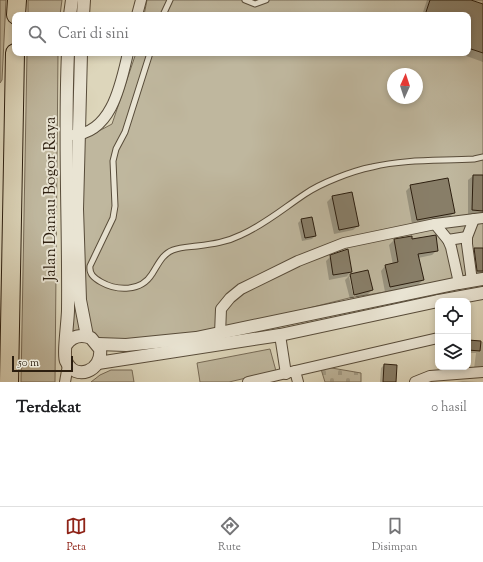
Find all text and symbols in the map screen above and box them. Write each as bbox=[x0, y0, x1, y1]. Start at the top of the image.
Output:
search box bbox=[12, 12, 471, 56]
icon: search bbox=[26, 23, 48, 45]
text: Cari di sini bbox=[58, 24, 129, 45]
north arrow bbox=[387, 68, 423, 104]
street label: Jalan Danau Bogor Raya bbox=[40, 116, 63, 282]
map controls bbox=[435, 298, 471, 370]
button: locate bbox=[435, 298, 471, 334]
button: layers bbox=[435, 334, 471, 370]
scale bar bbox=[12, 354, 73, 373]
text: 50 m bbox=[18, 355, 39, 371]
text: Terdekat bbox=[16, 396, 81, 420]
text: 0 hasil bbox=[431, 399, 467, 417]
tab: Peta bbox=[65, 515, 87, 555]
tab: Rute bbox=[218, 515, 241, 555]
tab: Disimpan bbox=[372, 515, 418, 555]

